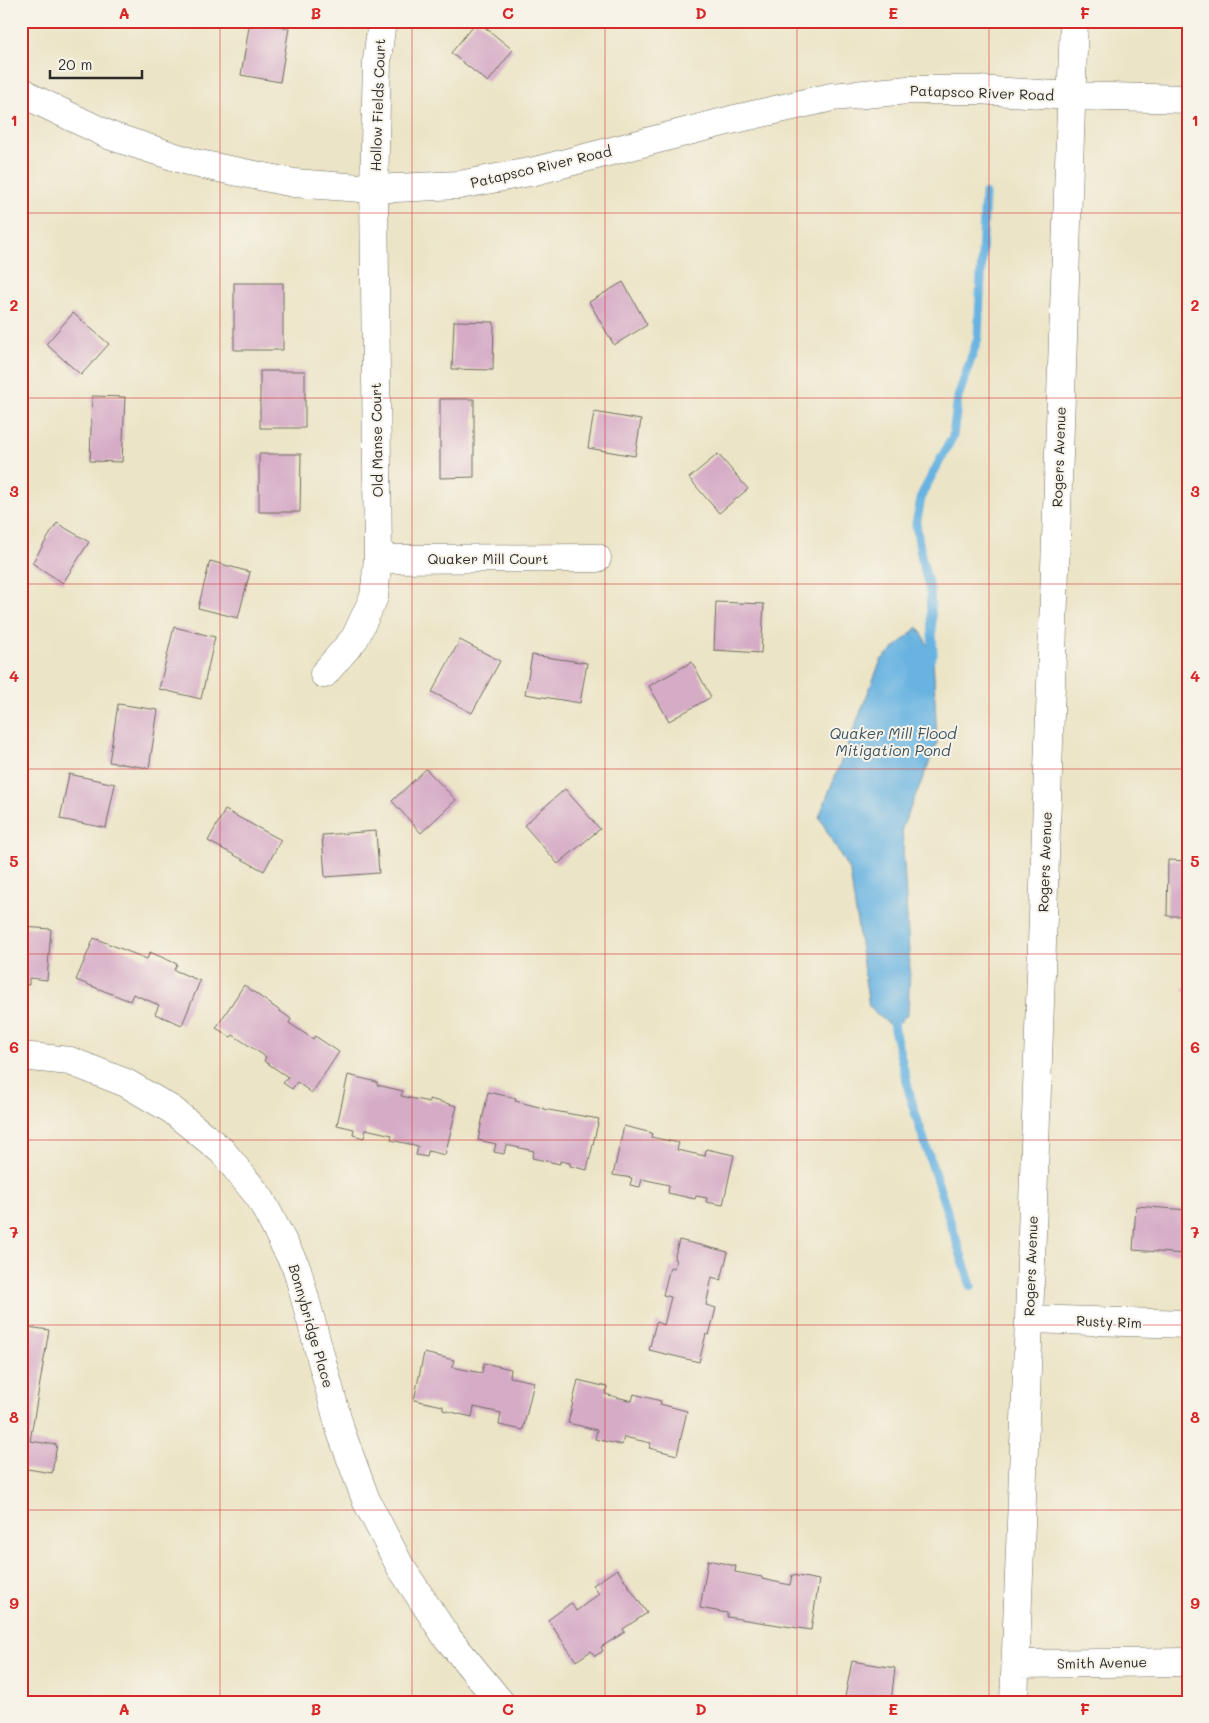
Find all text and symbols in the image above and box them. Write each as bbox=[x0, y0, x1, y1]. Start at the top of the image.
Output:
text: A bbox=[118, 2, 130, 23]
text: B bbox=[311, 2, 321, 23]
text: C bbox=[502, 2, 514, 23]
text: D bbox=[695, 2, 707, 23]
text: E bbox=[888, 2, 898, 23]
text: F bbox=[1080, 2, 1090, 23]
street label: Hollow Fields Court bbox=[366, 38, 389, 172]
scale bar bbox=[50, 48, 142, 80]
text: 20 m bbox=[58, 54, 92, 74]
street label: Patapsco River Road bbox=[910, 80, 1055, 105]
text: 1 bbox=[10, 109, 18, 130]
text: 1 bbox=[1191, 109, 1199, 130]
street label: Patapsco River Road bbox=[468, 141, 613, 192]
text: 2 bbox=[10, 294, 19, 315]
text: 2 bbox=[1191, 294, 1200, 315]
street label: Old Manse Court bbox=[366, 383, 387, 498]
street label: Rogers Avenue bbox=[1047, 406, 1070, 508]
text: 3 bbox=[9, 480, 19, 501]
text: 3 bbox=[1190, 480, 1200, 501]
street label: Quaker Mill Court bbox=[427, 549, 549, 568]
text: 4 bbox=[9, 665, 19, 686]
text: 4 bbox=[1190, 665, 1200, 686]
water label: Quaker Mill Flood Mitigation Pond bbox=[829, 723, 958, 760]
street label: Rogers Avenue bbox=[1033, 811, 1056, 913]
text: 5 bbox=[9, 850, 19, 871]
text: 5 bbox=[1190, 850, 1200, 871]
text: 6 bbox=[9, 1036, 19, 1057]
text: 6 bbox=[1190, 1036, 1200, 1057]
street label: Rogers Avenue bbox=[1019, 1215, 1042, 1317]
text: 7 bbox=[10, 1221, 19, 1242]
text: 7 bbox=[1191, 1221, 1200, 1242]
street label: Bonnybridge Place bbox=[285, 1262, 338, 1390]
street label: Rusty Rim bbox=[1076, 1311, 1142, 1332]
text: 8 bbox=[9, 1406, 19, 1427]
text: 8 bbox=[1190, 1406, 1200, 1427]
text: 9 bbox=[9, 1592, 19, 1613]
text: 9 bbox=[1190, 1592, 1200, 1613]
street label: Smith Avenue bbox=[1057, 1652, 1147, 1673]
text: A bbox=[118, 1698, 130, 1719]
text: B bbox=[311, 1698, 321, 1719]
text: C bbox=[502, 1698, 514, 1719]
text: D bbox=[695, 1698, 707, 1719]
text: E bbox=[888, 1698, 898, 1719]
text: F bbox=[1080, 1698, 1090, 1719]

